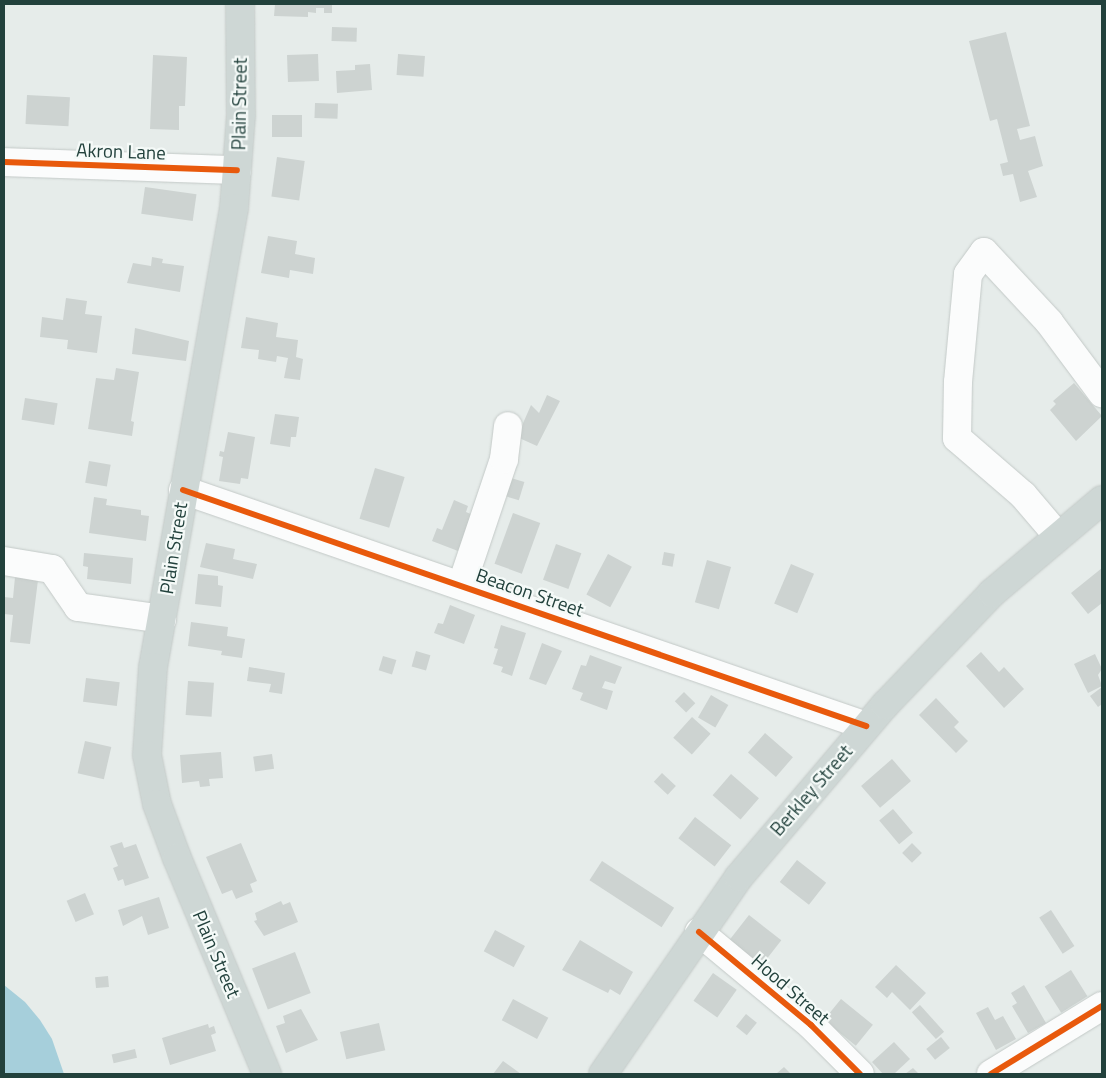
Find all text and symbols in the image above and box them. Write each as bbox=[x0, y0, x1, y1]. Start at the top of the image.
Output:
street label: Plain Street bbox=[227, 57, 251, 151]
street label: Akron Lane bbox=[76, 138, 166, 164]
street label: Plain Street bbox=[154, 500, 192, 596]
street label: Beacon Street bbox=[473, 563, 587, 621]
street label: Berkley Street bbox=[765, 740, 857, 840]
street label: Plain Street bbox=[188, 907, 246, 1001]
street label: Hood Street bbox=[747, 949, 835, 1029]

